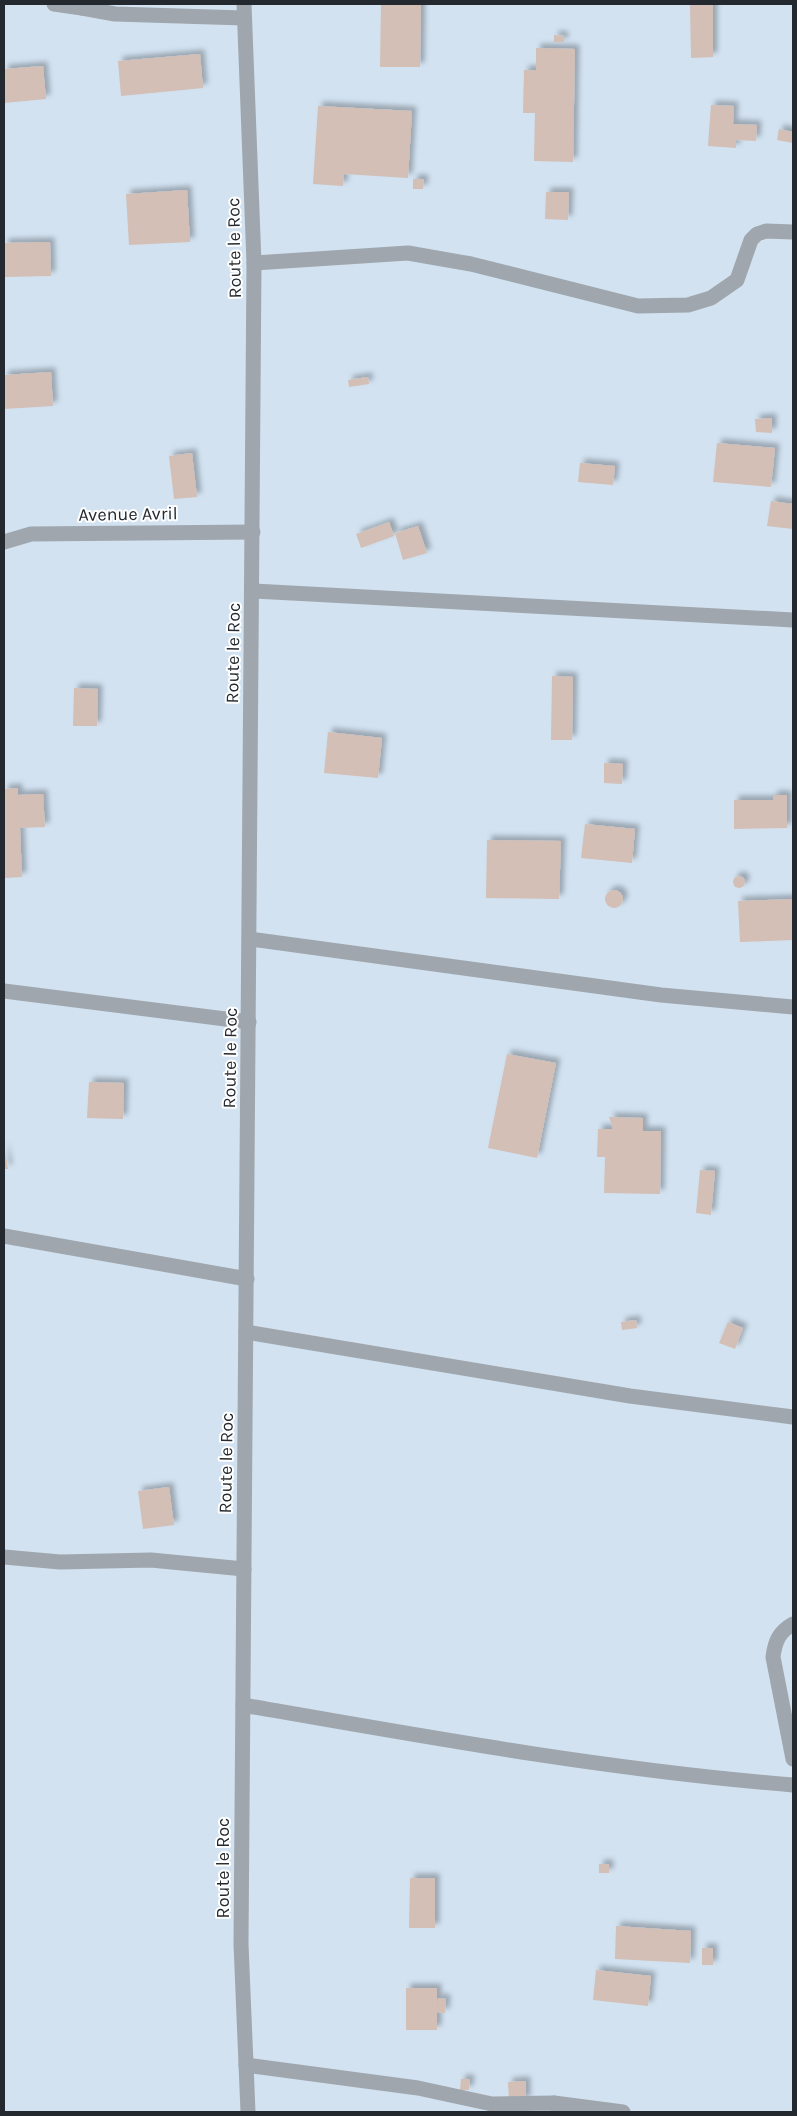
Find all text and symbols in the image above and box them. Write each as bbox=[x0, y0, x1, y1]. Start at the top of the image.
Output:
street label: Route le Roc bbox=[222, 197, 246, 299]
street label: Avenue Avril bbox=[78, 502, 178, 526]
street label: Route le Roc bbox=[221, 602, 245, 704]
street label: Route le Roc bbox=[218, 1007, 242, 1109]
street label: Route le Roc bbox=[214, 1412, 238, 1514]
street label: Route le Roc bbox=[212, 1818, 234, 1918]

